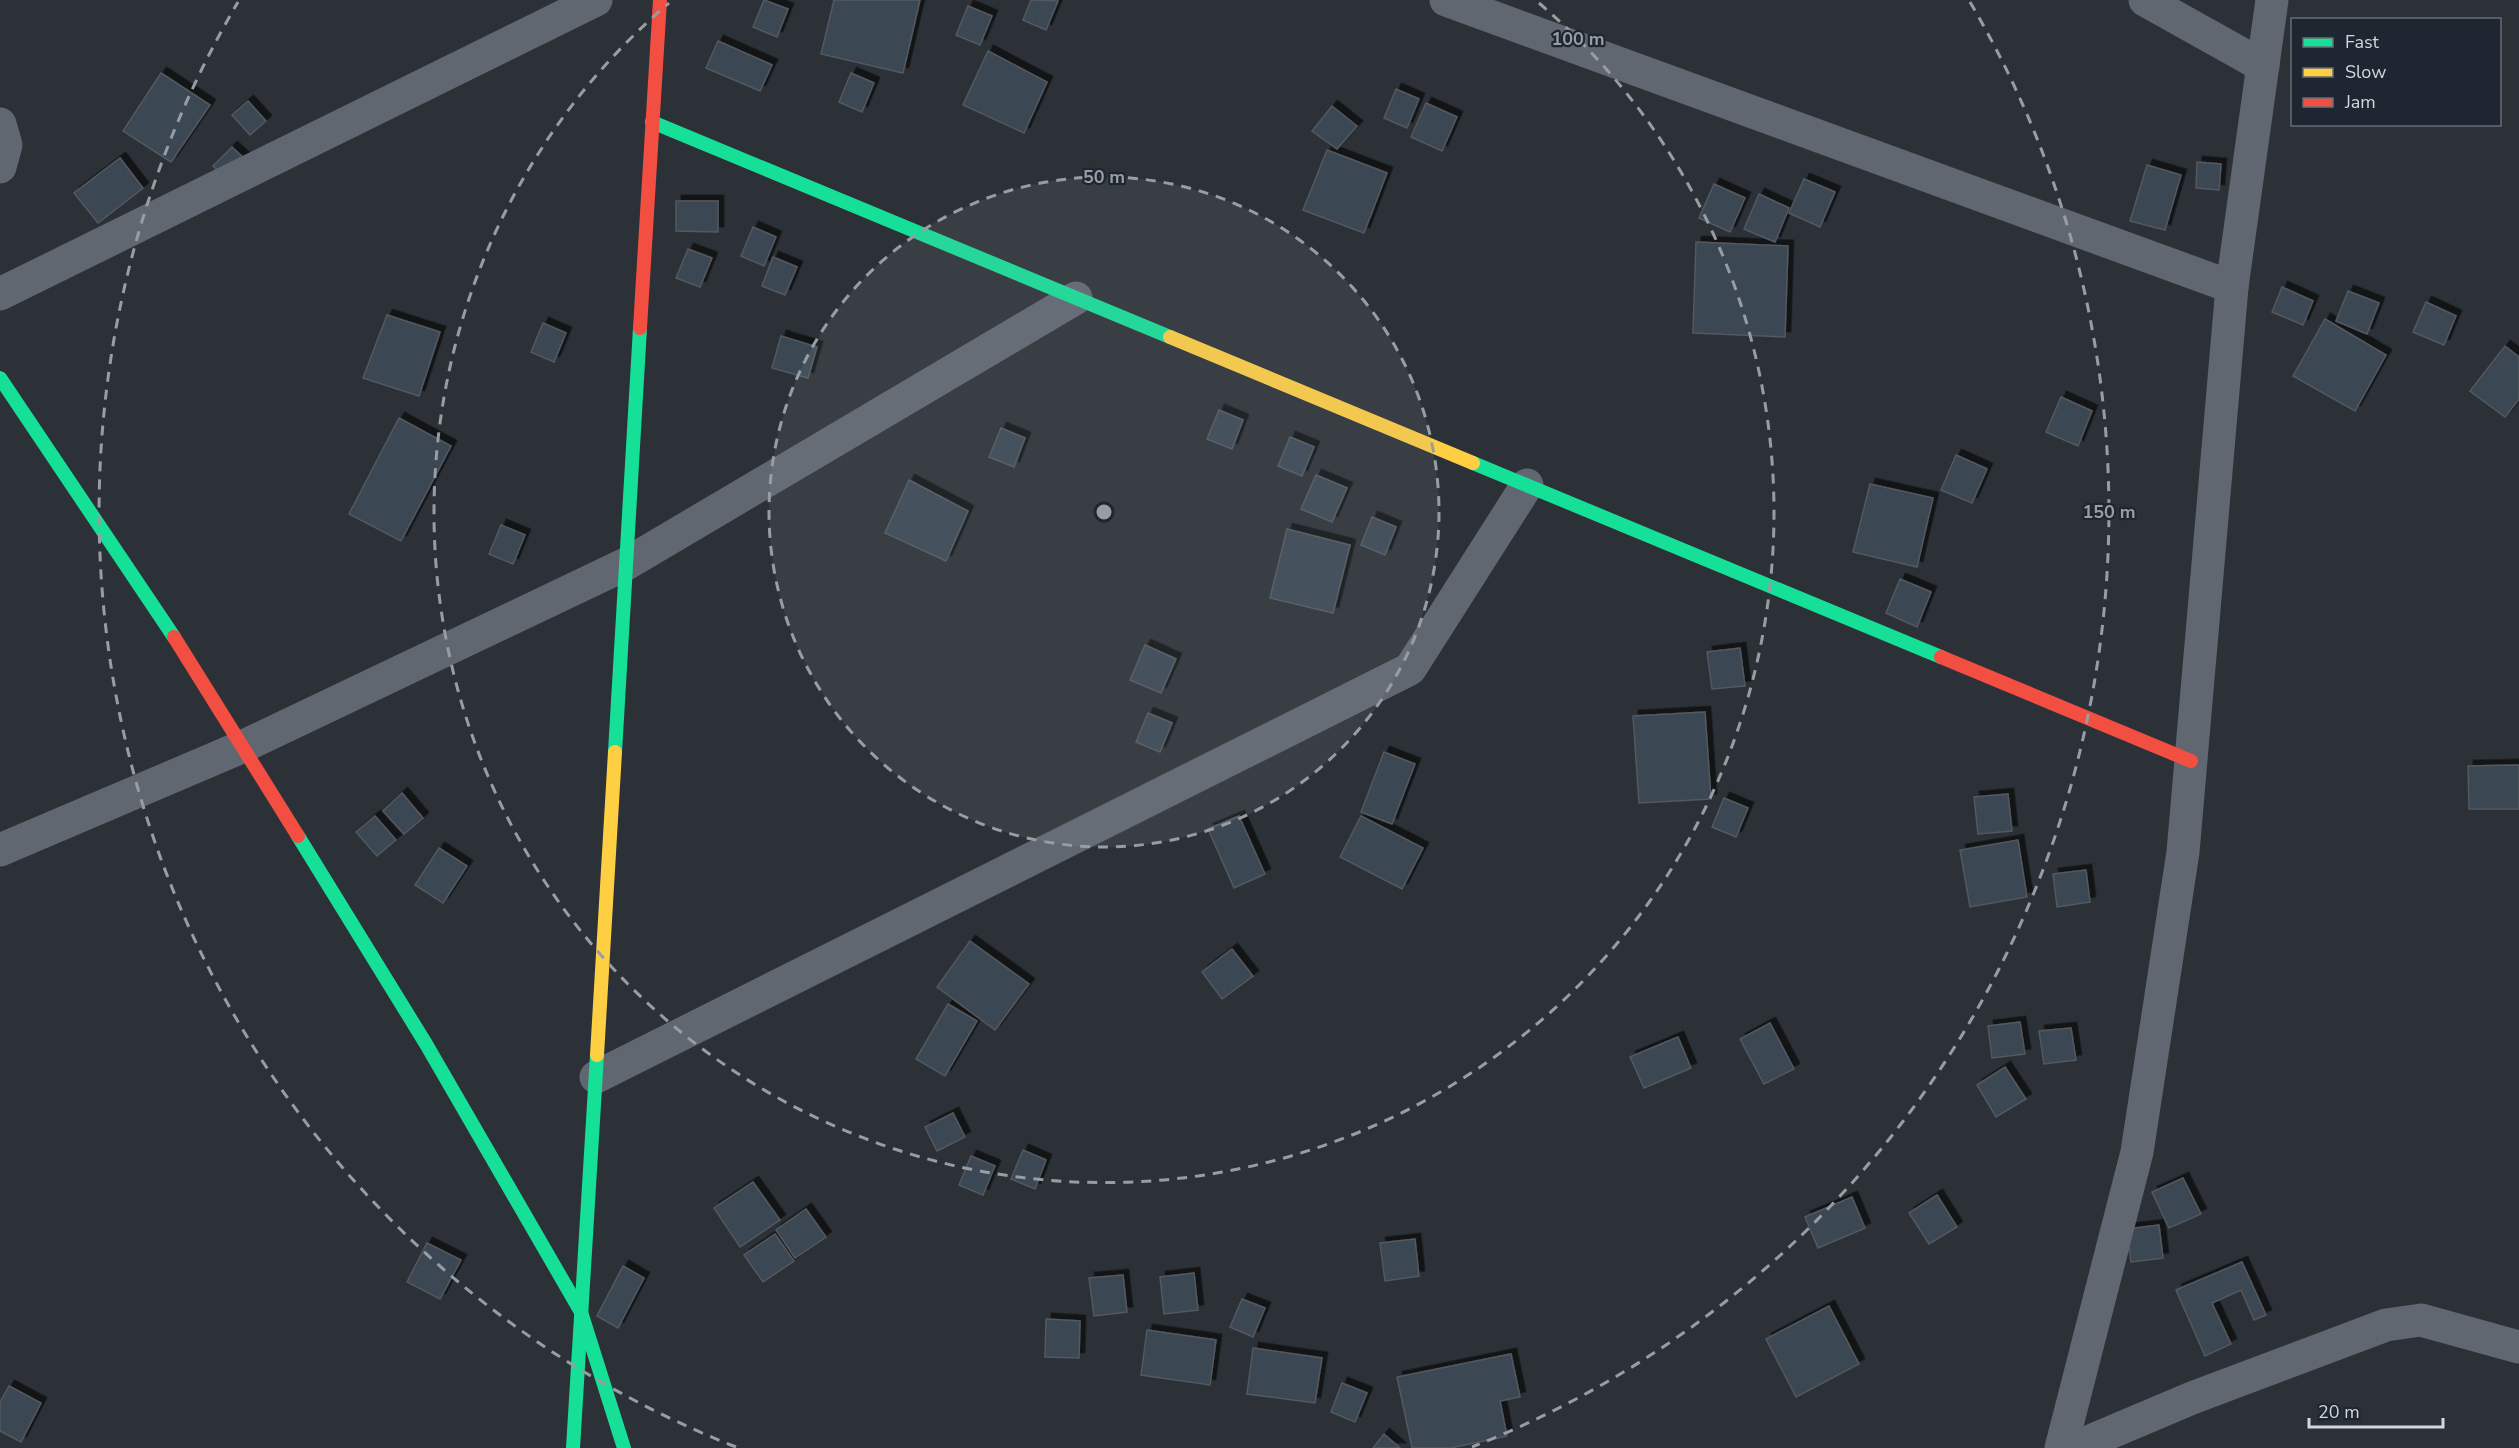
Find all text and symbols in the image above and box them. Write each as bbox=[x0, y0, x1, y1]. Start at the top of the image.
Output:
legend bbox=[2291, 18, 2501, 126]
text: 100 m bbox=[1551, 27, 1605, 51]
text: Fast bbox=[2345, 30, 2380, 54]
text: Slow bbox=[2345, 60, 2386, 84]
text: Jam bbox=[2344, 90, 2376, 114]
text: 50 m bbox=[1083, 165, 1125, 189]
text: 150 m bbox=[2082, 500, 2136, 524]
centre of rings bbox=[1094, 502, 1114, 522]
scale bar bbox=[2309, 1391, 2442, 1429]
text: 20 m bbox=[2318, 1400, 2360, 1424]

